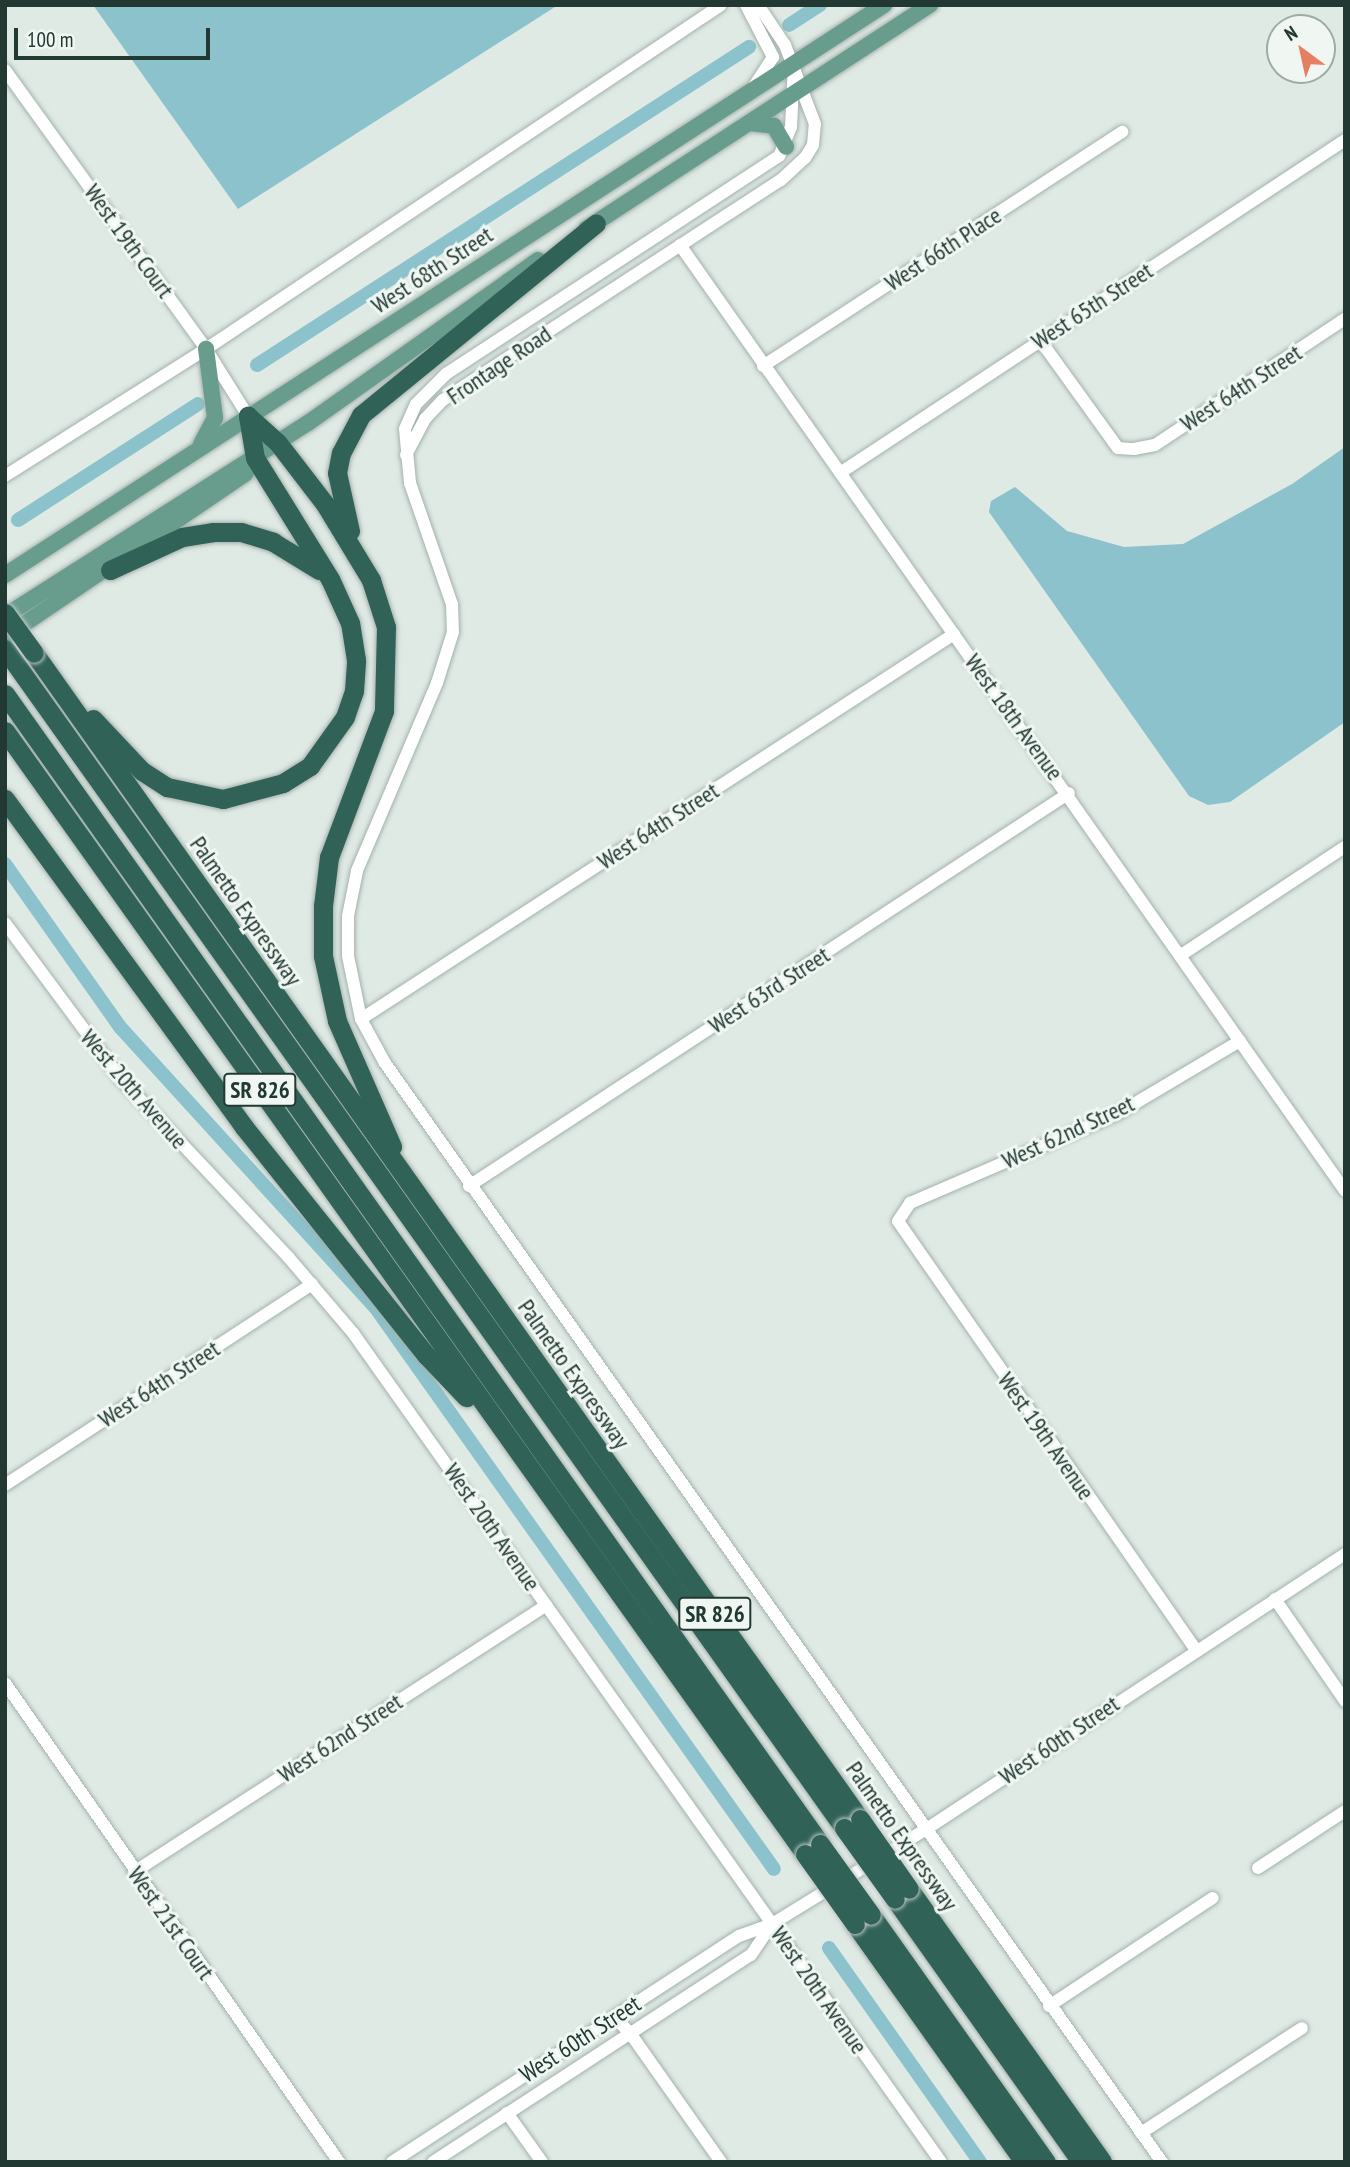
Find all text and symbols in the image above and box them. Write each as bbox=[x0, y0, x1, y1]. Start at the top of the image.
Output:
scale bar bbox=[18, 14, 214, 58]
north arrow bbox=[1266, 14, 1336, 84]
text: N bbox=[1280, 20, 1301, 46]
text: 100 m bbox=[27, 26, 73, 53]
street label: West 19th Court bbox=[78, 178, 180, 304]
street label: West 66th Place bbox=[879, 201, 1007, 297]
street label: West 68th Street bbox=[366, 220, 498, 320]
street label: West 65th Street bbox=[1026, 256, 1158, 356]
street label: Frontage Road bbox=[441, 320, 557, 410]
street label: West 64th Street bbox=[1175, 338, 1307, 438]
street label: West 18th Avenue bbox=[958, 648, 1070, 786]
street label: West 64th Street bbox=[592, 776, 724, 876]
street label: Palmetto Expressway bbox=[184, 831, 308, 991]
street label: West 63rd Street bbox=[703, 940, 835, 1040]
street label: West 20th Avenue bbox=[74, 1023, 194, 1155]
road number: SR 826 bbox=[223, 1070, 297, 1110]
street label: West 62nd Street bbox=[997, 1089, 1139, 1175]
street label: Palmetto Expressway bbox=[512, 1294, 636, 1454]
street label: West 64th Street bbox=[93, 1334, 225, 1434]
street label: West 19th Avenue bbox=[991, 1367, 1101, 1505]
street label: West 20th Avenue bbox=[437, 1458, 547, 1596]
road number: SR 826 bbox=[678, 1595, 752, 1634]
street label: West 62nd Street bbox=[272, 1687, 408, 1789]
street label: West 60th Street bbox=[994, 1689, 1124, 1791]
street label: Palmetto Expressway bbox=[840, 1756, 964, 1916]
street label: West 21st Court bbox=[122, 1861, 220, 1985]
street label: West 20th Avenue bbox=[764, 1921, 874, 2059]
street label: West 60th Street bbox=[514, 1989, 646, 2089]

